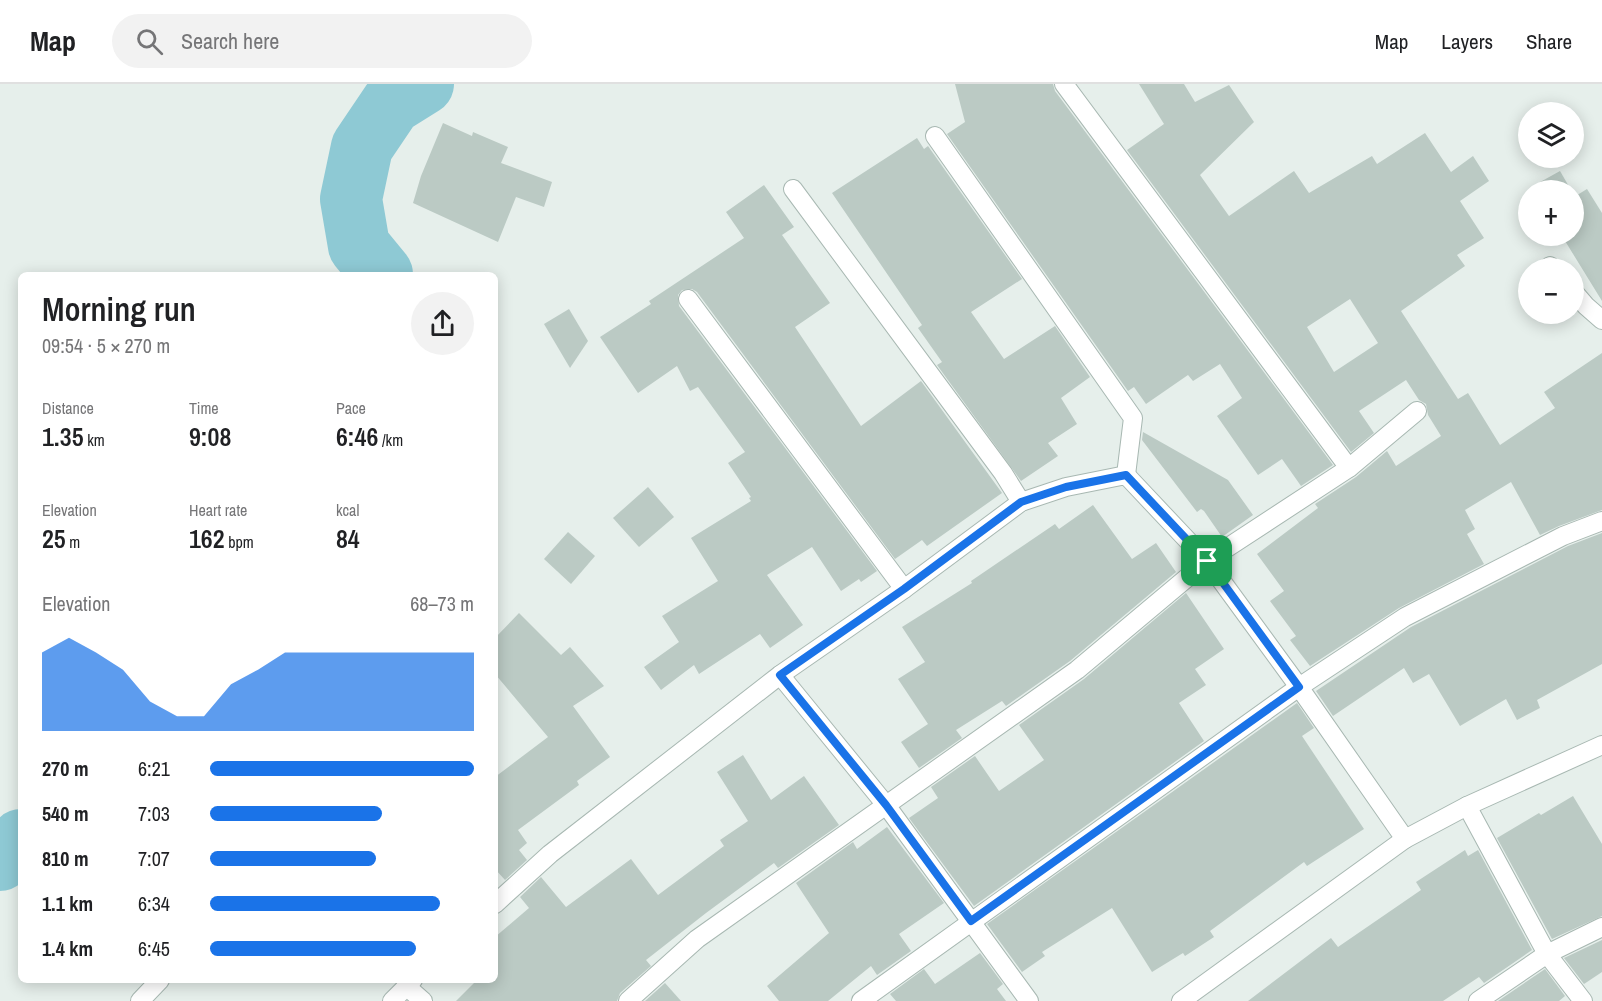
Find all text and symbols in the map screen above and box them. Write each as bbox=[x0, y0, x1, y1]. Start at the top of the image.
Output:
search box bbox=[112, 14, 532, 68]
text: Map bbox=[30, 22, 76, 60]
icon: search bbox=[133, 25, 166, 58]
text: Search here bbox=[181, 26, 279, 56]
text: Map bbox=[1375, 27, 1408, 56]
text: Layers bbox=[1441, 27, 1493, 56]
text: Share bbox=[1526, 27, 1572, 56]
map controls bbox=[1518, 102, 1584, 324]
button: layers bbox=[1518, 102, 1584, 168]
button: + bbox=[1518, 180, 1584, 246]
button: − bbox=[1518, 258, 1584, 324]
text: Morning run bbox=[42, 287, 196, 331]
button: share bbox=[411, 292, 474, 355]
text: 09:54 · 5 × 270 m bbox=[42, 332, 170, 359]
text: Distance bbox=[42, 397, 94, 419]
text: Time bbox=[189, 397, 219, 419]
text: Pace bbox=[336, 397, 366, 419]
text: 1.35 bbox=[42, 419, 84, 454]
text: 9:08 bbox=[189, 419, 231, 454]
text: 6:46 bbox=[336, 419, 378, 454]
text: km bbox=[84, 429, 105, 451]
text: /km bbox=[378, 429, 403, 451]
text: Elevation bbox=[42, 499, 97, 521]
text: Heart rate bbox=[189, 499, 247, 521]
text: kcal bbox=[336, 499, 359, 521]
text: 25 bbox=[42, 521, 66, 556]
text: 162 bbox=[189, 521, 225, 556]
text: 84 bbox=[336, 521, 360, 556]
text: m bbox=[66, 531, 80, 553]
text: bpm bbox=[225, 531, 254, 553]
pin bbox=[1181, 535, 1232, 586]
icon: arrive bbox=[1190, 544, 1223, 577]
text: Elevation bbox=[42, 590, 110, 617]
text: 68–73 m bbox=[410, 590, 474, 617]
text: 270 m bbox=[42, 755, 89, 782]
text: 6:21 bbox=[138, 755, 170, 782]
text: 540 m bbox=[42, 800, 89, 827]
text: 7:03 bbox=[138, 800, 170, 827]
text: 810 m bbox=[42, 845, 89, 872]
text: 7:07 bbox=[138, 845, 170, 872]
text: 1.1 km bbox=[42, 890, 93, 917]
text: 6:34 bbox=[138, 890, 170, 917]
text: 1.4 km bbox=[42, 935, 93, 962]
text: 6:45 bbox=[138, 935, 170, 962]

